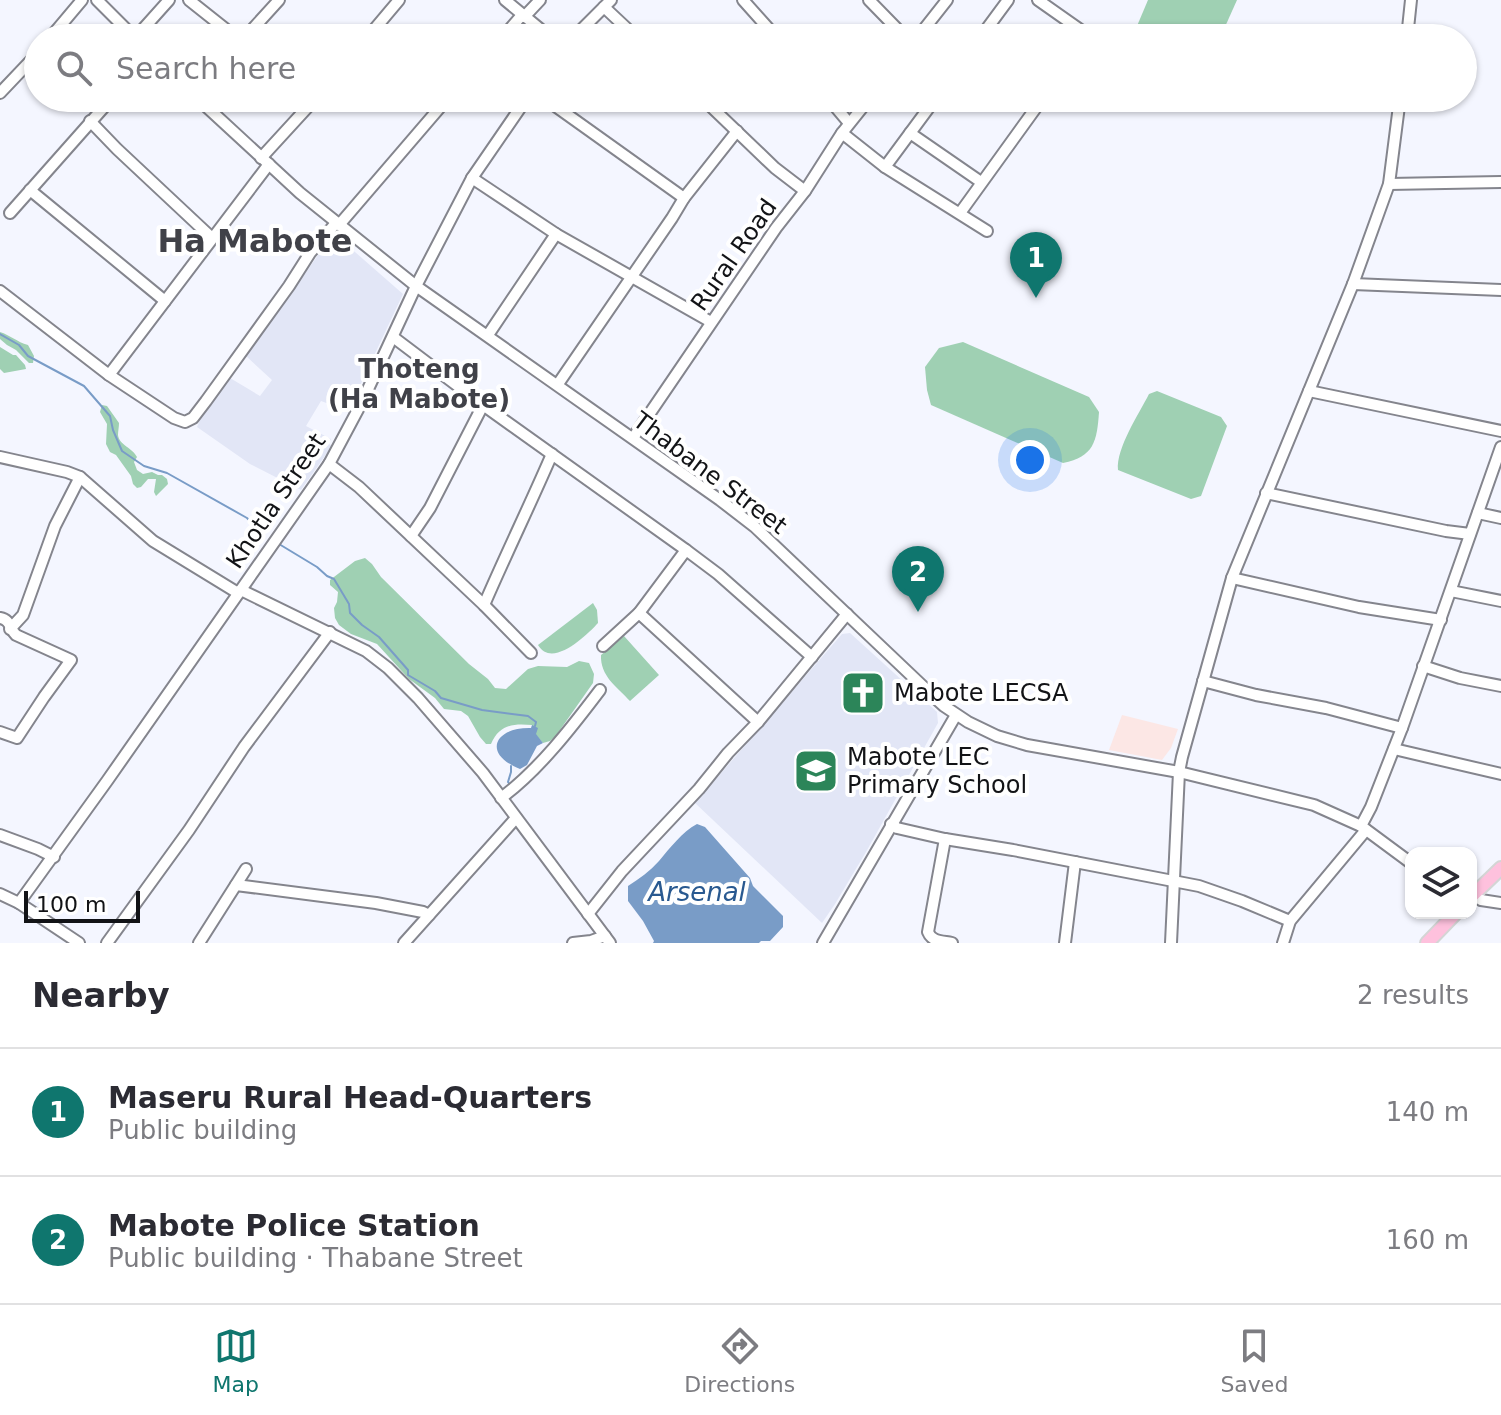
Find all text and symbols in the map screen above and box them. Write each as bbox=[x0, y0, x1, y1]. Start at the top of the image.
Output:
search box bbox=[24, 24, 1477, 112]
icon: search bbox=[52, 46, 96, 90]
text: Search here bbox=[116, 51, 296, 86]
street label: Rural Road bbox=[685, 194, 783, 316]
district label: Ha Mabote bbox=[158, 222, 352, 260]
pin: 1 bbox=[1010, 232, 1062, 298]
district label: Thoteng (Ha Mabote) bbox=[328, 354, 510, 414]
street label: Thabane Street bbox=[627, 406, 792, 540]
street label: Khotla Street bbox=[221, 428, 331, 574]
your location bbox=[1010, 440, 1050, 480]
pin: 2 bbox=[892, 546, 944, 612]
church icon: Mabote LECSA bbox=[839, 669, 887, 717]
place label: Mabote LECSA bbox=[894, 679, 1069, 707]
place label: Mabote LEC Primary School bbox=[847, 743, 1027, 799]
school or university icon: Mabote LEC Primary School bbox=[792, 747, 840, 795]
map controls bbox=[1405, 847, 1477, 919]
button: layers bbox=[1405, 847, 1477, 919]
water label: Arsenal bbox=[646, 877, 747, 907]
scale bar bbox=[24, 887, 140, 923]
text: 100 m bbox=[36, 892, 106, 917]
text: Nearby bbox=[32, 975, 170, 1015]
text: 2 results bbox=[1357, 980, 1469, 1010]
text: Maseru Rural Head-Quarters bbox=[108, 1080, 592, 1115]
text: 1 bbox=[49, 1097, 67, 1127]
text: 140 m bbox=[1386, 1097, 1469, 1127]
text: Public building bbox=[108, 1115, 297, 1145]
text: Mabote Police Station bbox=[108, 1208, 480, 1243]
text: 2 bbox=[49, 1225, 67, 1255]
text: 160 m bbox=[1386, 1225, 1469, 1255]
text: Public building · Thabane Street bbox=[108, 1243, 523, 1273]
tab: Map bbox=[213, 1324, 259, 1397]
tab: Directions bbox=[684, 1324, 795, 1397]
tab: Saved bbox=[1220, 1324, 1288, 1397]

